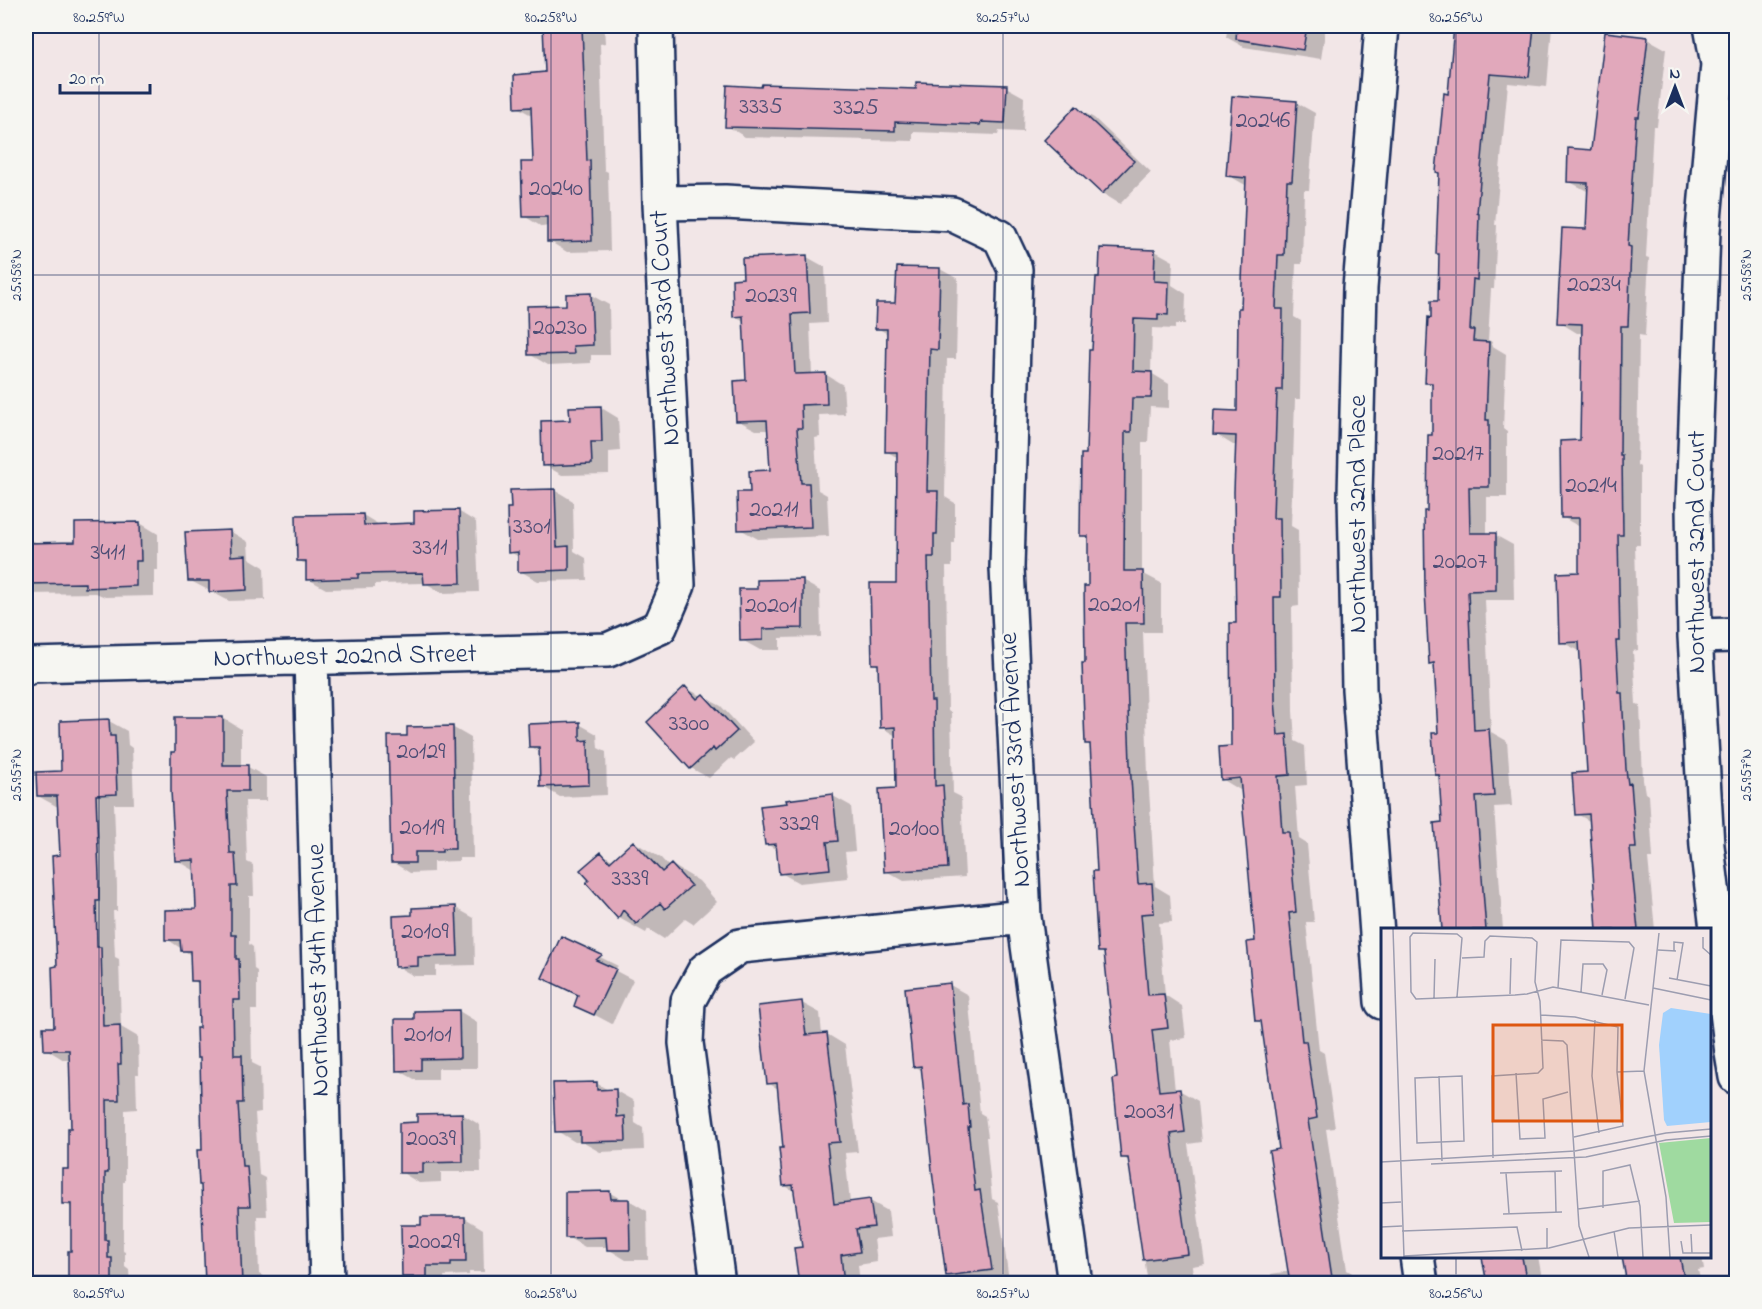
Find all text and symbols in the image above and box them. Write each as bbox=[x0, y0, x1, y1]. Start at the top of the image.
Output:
text: 80.259°W bbox=[73, 7, 125, 29]
text: 80.258°W bbox=[525, 7, 577, 29]
text: 80.257°W bbox=[976, 7, 1030, 29]
text: 80.256°W bbox=[1429, 7, 1483, 29]
scale bar bbox=[60, 57, 150, 95]
north arrow bbox=[1645, 57, 1705, 117]
text: N bbox=[1670, 62, 1681, 86]
text: 20 m bbox=[69, 67, 104, 93]
house number: 3335 bbox=[739, 90, 783, 125]
house number: 3325 bbox=[833, 91, 879, 126]
house number: 20246 bbox=[1236, 104, 1291, 139]
house number: 20240 bbox=[529, 172, 583, 207]
street label: Northwest 33rd Court bbox=[640, 209, 692, 447]
text: 25.958°N bbox=[6, 249, 28, 301]
text: 25.958°N bbox=[1736, 249, 1758, 301]
house number: 20234 bbox=[1567, 268, 1621, 303]
house number: 20239 bbox=[745, 279, 797, 314]
house number: 20230 bbox=[533, 311, 587, 346]
street label: Northwest 32nd Place bbox=[1339, 394, 1378, 633]
street label: Northwest 32nd Court bbox=[1678, 430, 1717, 674]
house number: 20217 bbox=[1432, 437, 1484, 472]
house number: 20214 bbox=[1565, 469, 1617, 504]
house number: 20211 bbox=[749, 493, 799, 528]
house number: 3301 bbox=[513, 510, 551, 545]
house number: 3311 bbox=[412, 531, 448, 566]
house number: 3411 bbox=[90, 536, 126, 571]
house number: 20207 bbox=[1433, 545, 1487, 580]
house number: 20201 bbox=[1088, 588, 1140, 623]
house number: 20201 bbox=[745, 589, 797, 624]
street label: Northwest 33rd Avenue bbox=[990, 631, 1042, 888]
street label: Northwest 202nd Street bbox=[213, 635, 477, 679]
house number: 3300 bbox=[669, 707, 709, 742]
house number: 20129 bbox=[396, 735, 446, 770]
text: 25.957°N bbox=[6, 749, 28, 801]
text: 25.957°N bbox=[1736, 749, 1758, 801]
house number: 3329 bbox=[780, 807, 819, 842]
house number: 20119 bbox=[400, 811, 445, 846]
house number: 20100 bbox=[889, 812, 939, 847]
street label: Northwest 34th Avenue bbox=[297, 842, 341, 1097]
house number: 3339 bbox=[612, 862, 649, 897]
house number: 20109 bbox=[401, 915, 450, 950]
inset map bbox=[1381, 928, 1711, 1258]
house number: 20101 bbox=[404, 1018, 452, 1053]
house number: 20031 bbox=[1124, 1095, 1174, 1130]
house number: 20039 bbox=[406, 1122, 457, 1157]
house number: 20029 bbox=[408, 1225, 461, 1260]
text: 80.259°W bbox=[73, 1283, 125, 1305]
text: 80.258°W bbox=[525, 1283, 577, 1305]
text: 80.257°W bbox=[976, 1283, 1030, 1305]
text: 80.256°W bbox=[1429, 1283, 1483, 1305]

